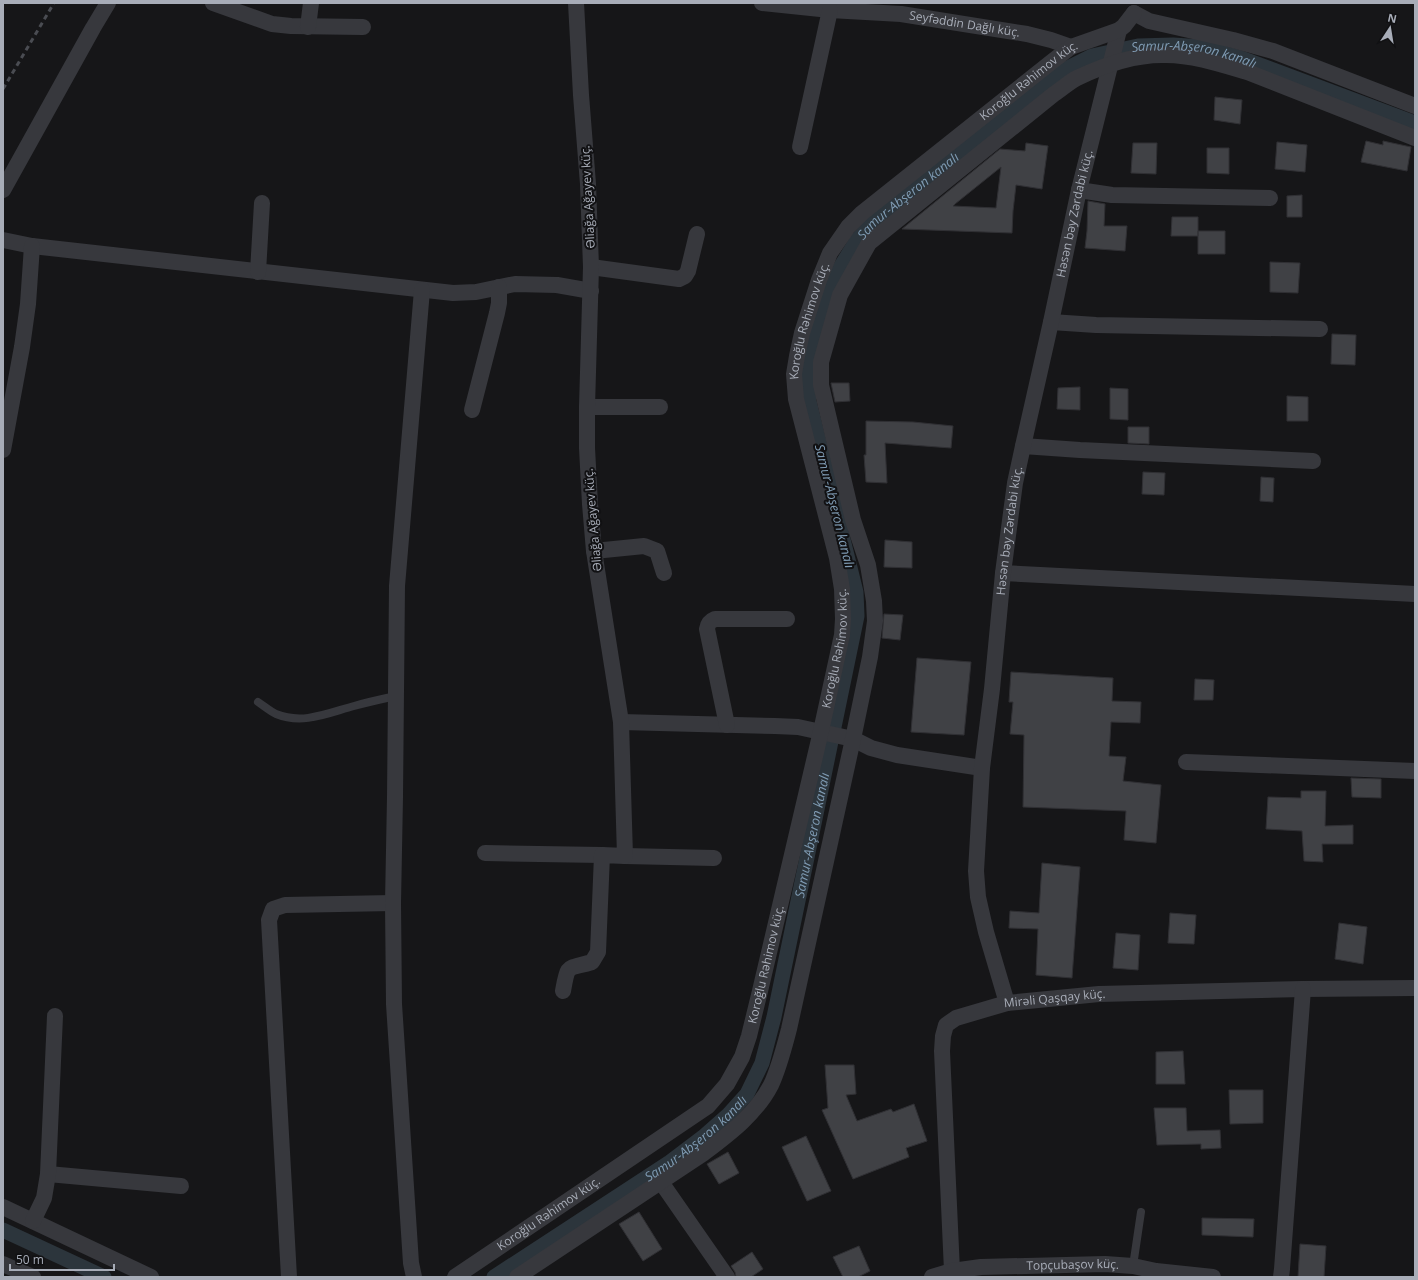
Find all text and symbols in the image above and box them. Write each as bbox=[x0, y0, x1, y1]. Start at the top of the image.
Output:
street label: Seyfəddin Dağlı küç. bbox=[908, 6, 1021, 41]
north arrow bbox=[1370, 8, 1410, 48]
text: N bbox=[1386, 9, 1398, 26]
street label: Koroğlu Rəhimov küç. bbox=[976, 36, 1080, 124]
water label: Samur-Abşeron kanalı bbox=[1130, 36, 1259, 72]
street label: Əliağa Ağayev küç. bbox=[576, 145, 599, 249]
water label: Samur-Abşeron kanalı bbox=[853, 148, 962, 243]
street label: Həsən bəy Zərdabi küç. bbox=[1052, 148, 1097, 279]
street label: Koroğlu Rəhimov küç. bbox=[785, 260, 833, 380]
water label: Samur-Abşeron kanalı bbox=[811, 442, 859, 570]
street label: Həsən bəy Zərdabi küç. bbox=[992, 464, 1026, 596]
street label: Əliağa Ağayev küç. bbox=[580, 468, 605, 572]
street label: Koroğlu Rəhimov küç. bbox=[817, 588, 851, 710]
water label: Samur-Abşeron kanalı bbox=[790, 771, 833, 899]
street label: Koroğlu Rəhimov küç. bbox=[743, 903, 788, 1025]
street label: Mirəli Qaşqay küç. bbox=[1003, 985, 1106, 1011]
water label: Samur-Abşeron kanalı bbox=[641, 1091, 751, 1185]
street label: Koroğlu Rəhimov küç. bbox=[493, 1172, 603, 1254]
scale bar bbox=[10, 1246, 114, 1272]
text: 50 m bbox=[16, 1251, 44, 1268]
street label: Topçubaşov küç. bbox=[1026, 1255, 1120, 1274]

